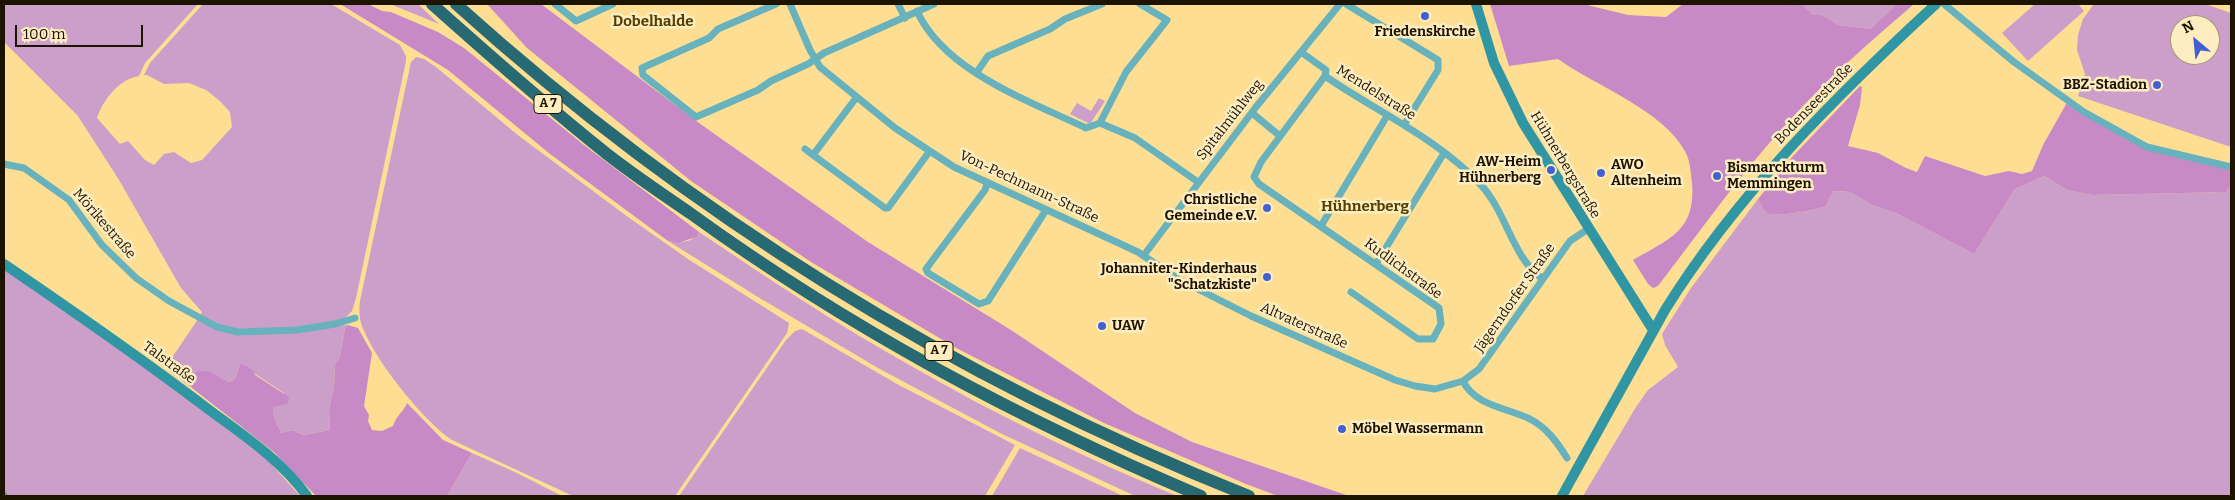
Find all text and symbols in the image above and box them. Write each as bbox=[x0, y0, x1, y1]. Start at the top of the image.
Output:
marker: Friedenskirche bbox=[1419, 10, 1431, 22]
district label: Dobelhalde bbox=[613, 13, 693, 31]
scale bar bbox=[18, 15, 145, 47]
north arrow bbox=[2170, 15, 2220, 65]
text: N bbox=[2179, 17, 2197, 37]
place label: Friedenskirche bbox=[1375, 24, 1475, 40]
text: 100 m bbox=[23, 25, 66, 43]
street label: Bodenseestraße bbox=[1771, 60, 1857, 148]
street label: Mendelstraße bbox=[1333, 62, 1419, 124]
street label: Spitalmühlweg bbox=[1193, 76, 1267, 164]
place label: BBZ-Stadion bbox=[2063, 77, 2147, 93]
marker: BBZ-Stadion bbox=[2151, 79, 2163, 91]
road number: A 7 bbox=[534, 95, 562, 114]
street label: Hühnerbergstraße bbox=[1526, 108, 1604, 222]
street label: Von-Pechmann-Straße bbox=[957, 147, 1101, 227]
place label: AW-Heim Hühnerberg bbox=[1459, 154, 1541, 186]
place label: AWO Altenheim bbox=[1611, 157, 1682, 190]
place label: Bismarckturm Memmingen bbox=[1727, 160, 1824, 192]
marker: AW-Heim Hühnerberg bbox=[1545, 164, 1557, 176]
marker: AWO Altenheim bbox=[1595, 167, 1607, 179]
marker: Bismarckturm Memmingen bbox=[1711, 170, 1723, 182]
street label: Mörikestraße bbox=[69, 186, 139, 262]
place label: Christliche Gemeinde e.V. bbox=[1165, 192, 1257, 224]
district label: Hühnerberg bbox=[1321, 198, 1409, 216]
marker: Christliche Gemeinde e.V. bbox=[1261, 202, 1273, 214]
street label: Kudlichstraße bbox=[1361, 235, 1445, 303]
street label: Jägerndorfer Straße bbox=[1471, 240, 1559, 356]
place label: Johanniter-Kinderhaus "Schatzkiste" bbox=[1101, 261, 1257, 294]
marker: Johanniter-Kinderhaus "Schatzkiste" bbox=[1261, 271, 1273, 283]
street label: Altvaterstraße bbox=[1258, 299, 1350, 353]
place label: UAW bbox=[1112, 318, 1145, 334]
marker: UAW bbox=[1096, 320, 1108, 332]
street label: Talstraße bbox=[139, 338, 199, 388]
road number: A 7 bbox=[925, 342, 953, 361]
place label: Möbel Wassermann bbox=[1352, 421, 1483, 437]
marker: Möbel Wassermann bbox=[1336, 423, 1348, 435]

